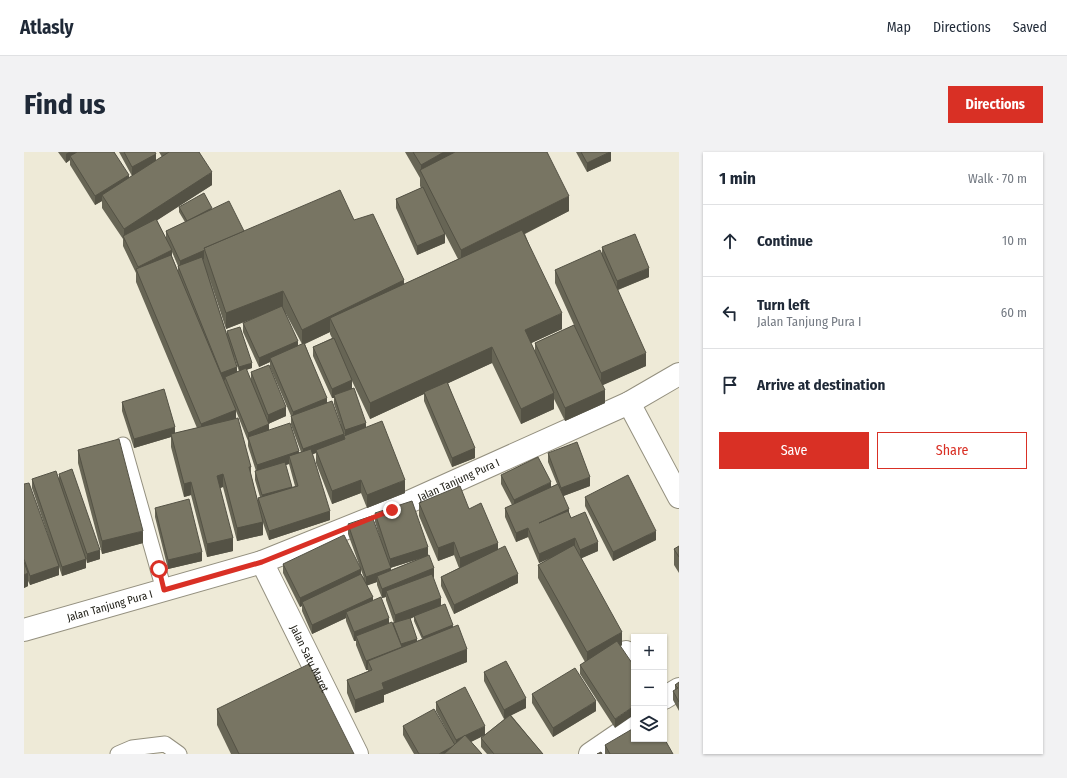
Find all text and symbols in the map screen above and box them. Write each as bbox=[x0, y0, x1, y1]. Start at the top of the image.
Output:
text: Atlasly bbox=[20, 16, 74, 39]
text: Map bbox=[887, 19, 911, 36]
text: Directions bbox=[933, 19, 991, 36]
text: Saved bbox=[1013, 19, 1047, 36]
button: Directions bbox=[948, 86, 1043, 123]
text: Find us bbox=[24, 88, 106, 121]
text: 1 min bbox=[719, 168, 756, 189]
text: Walk · 70 m bbox=[968, 171, 1027, 186]
icon: ahead bbox=[719, 230, 741, 252]
text: Continue bbox=[757, 232, 813, 250]
text: 10 m bbox=[1002, 233, 1027, 248]
text: Turn left bbox=[757, 296, 810, 314]
icon: left bbox=[719, 302, 741, 324]
text: 60 m bbox=[1001, 305, 1027, 320]
text: Jalan Tanjung Pura I bbox=[757, 314, 861, 329]
icon: arrive bbox=[719, 374, 741, 396]
text: Arrive at destination bbox=[757, 376, 885, 394]
button: Save bbox=[719, 432, 869, 469]
button: Share bbox=[877, 432, 1027, 469]
street label: Jalan Tanjung Pura I bbox=[416, 456, 502, 504]
route end bbox=[383, 501, 401, 519]
route start bbox=[150, 560, 168, 578]
street label: Jalan Tanjung Pura I bbox=[65, 588, 154, 624]
street label: Jalan Satu Maret bbox=[287, 623, 332, 695]
map controls bbox=[631, 634, 667, 742]
button: + bbox=[631, 634, 667, 670]
button: − bbox=[631, 670, 667, 706]
button: layers bbox=[631, 706, 667, 742]

